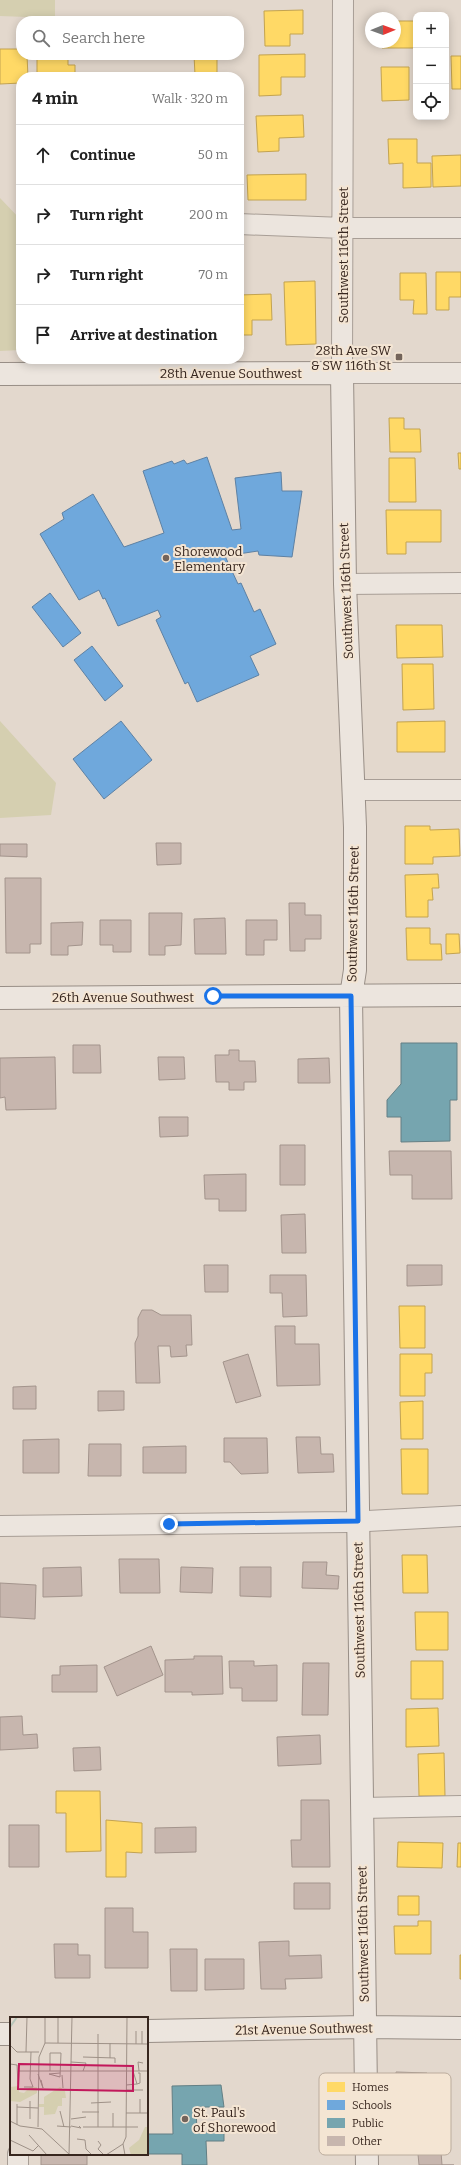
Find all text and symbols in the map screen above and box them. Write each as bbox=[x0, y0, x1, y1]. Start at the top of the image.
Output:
north arrow bbox=[365, 12, 401, 48]
map controls bbox=[413, 12, 449, 120]
button: + bbox=[413, 12, 449, 48]
search box bbox=[16, 16, 244, 60]
icon: search bbox=[30, 27, 52, 49]
text: Search here bbox=[62, 29, 145, 47]
button: − bbox=[413, 48, 449, 84]
button: locate bbox=[413, 84, 449, 120]
text: 4 min bbox=[32, 88, 78, 109]
text: Walk · 320 m bbox=[152, 91, 228, 106]
icon: ahead bbox=[32, 144, 54, 166]
text: Continue bbox=[70, 146, 136, 164]
text: 50 m bbox=[198, 147, 228, 162]
street label: Southwest 116th Street bbox=[336, 186, 351, 323]
icon: right bbox=[32, 204, 54, 226]
text: Turn right bbox=[70, 206, 143, 224]
text: 200 m bbox=[189, 207, 228, 222]
icon: right bbox=[32, 264, 54, 286]
text: Turn right bbox=[70, 266, 143, 284]
text: 70 m bbox=[198, 267, 228, 282]
icon: arrive bbox=[32, 324, 54, 346]
text: Arrive at destination bbox=[70, 326, 217, 344]
place label: 28th Ave SW & SW 116th St bbox=[311, 343, 392, 373]
marker: 28th Ave SW & SW 116th St bbox=[394, 352, 404, 362]
street label: 28th Avenue Southwest bbox=[160, 366, 302, 381]
street label: Southwest 116th Street bbox=[336, 522, 356, 659]
place label: Shorewood Elementary bbox=[174, 544, 245, 574]
marker: Shorewood Elementary bbox=[161, 553, 171, 563]
street label: Southwest 116th Street bbox=[344, 845, 362, 982]
route start bbox=[204, 987, 222, 1005]
street label: 26th Avenue Southwest bbox=[52, 990, 194, 1005]
route end bbox=[160, 1515, 178, 1533]
street label: Southwest 116th Street bbox=[350, 1541, 368, 1678]
street label: Southwest 116th Street bbox=[354, 1865, 372, 2002]
inset map bbox=[10, 2017, 148, 2155]
street label: 21st Avenue Southwest bbox=[235, 2020, 373, 2038]
legend bbox=[319, 2073, 451, 2155]
text: Homes bbox=[352, 2081, 389, 2094]
text: Schools bbox=[352, 2099, 392, 2112]
place label: St. Paul's of Shorewood bbox=[193, 2105, 276, 2135]
marker: St. Paul's of Shorewood bbox=[180, 2114, 190, 2124]
text: Public bbox=[352, 2117, 384, 2130]
text: Other bbox=[352, 2135, 382, 2148]

